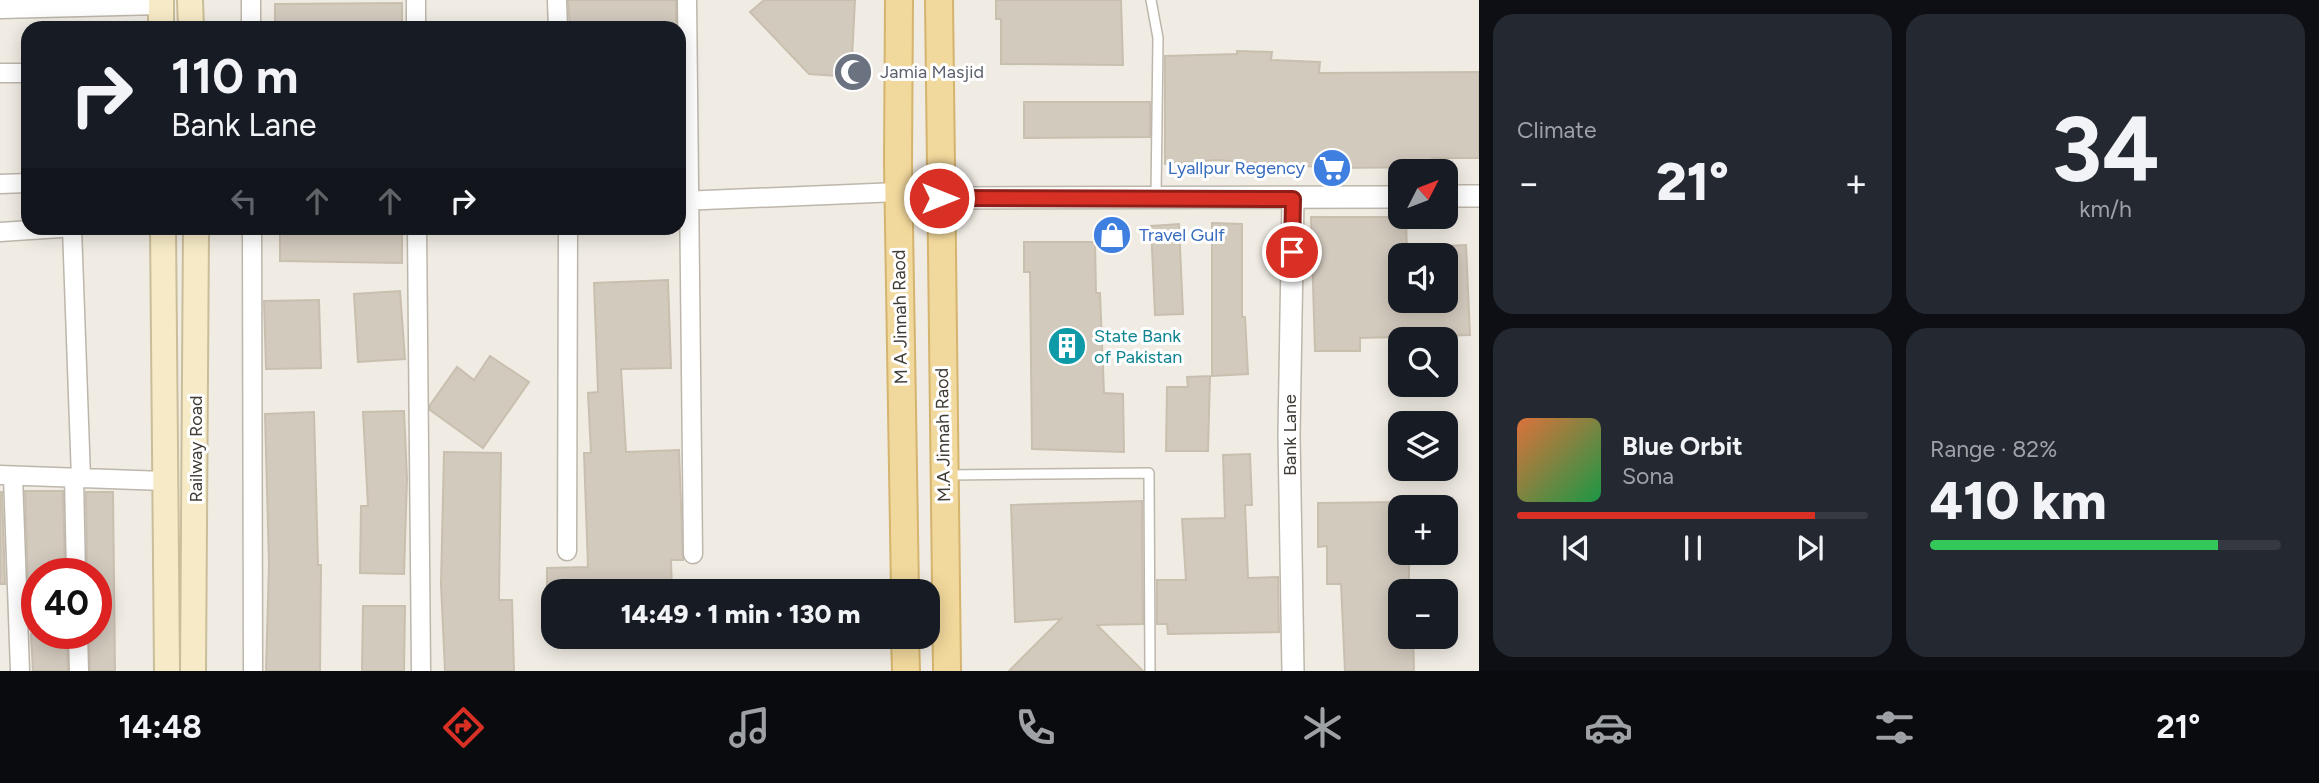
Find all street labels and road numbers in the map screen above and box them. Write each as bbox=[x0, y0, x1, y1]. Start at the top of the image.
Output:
street label: M A Jinnah Raod bbox=[888, 249, 912, 385]
street label: M.A Jinnah Raod bbox=[931, 368, 955, 502]
street label: Bank Lane bbox=[1279, 394, 1301, 476]
street label: Railway Road bbox=[185, 396, 207, 502]

